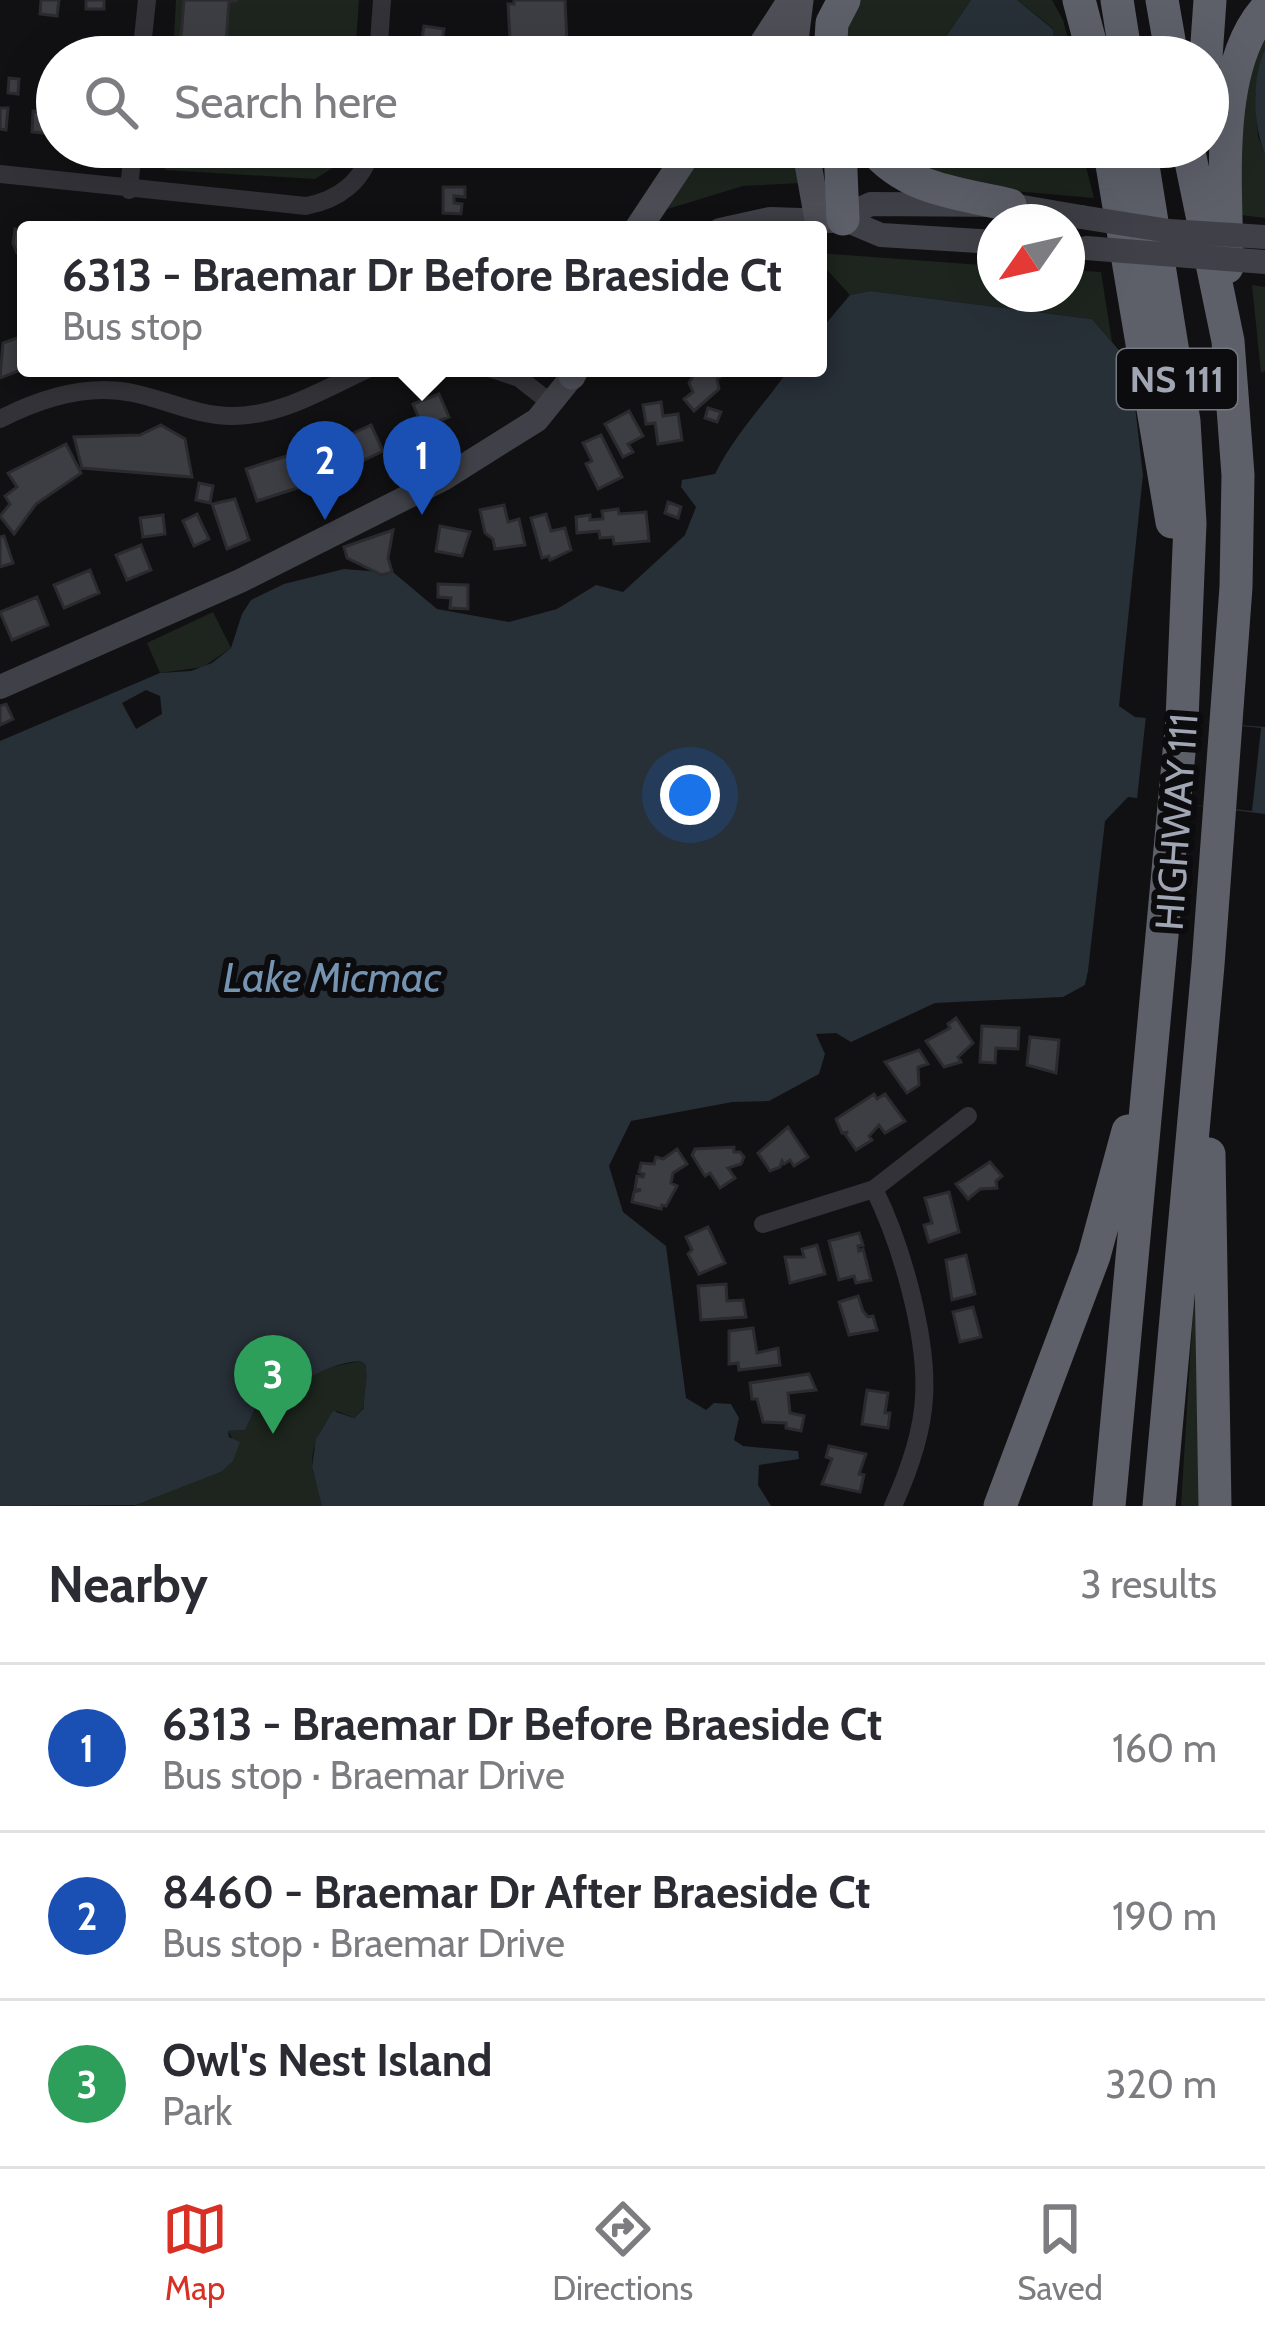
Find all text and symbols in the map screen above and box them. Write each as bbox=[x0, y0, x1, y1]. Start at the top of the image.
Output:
search box bbox=[36, 36, 1229, 168]
icon: search bbox=[78, 69, 144, 135]
text: Search here bbox=[174, 75, 398, 129]
north arrow bbox=[977, 204, 1085, 312]
popup bbox=[17, 221, 827, 377]
text: 6313 - Braemar Dr Before Braeside Ct bbox=[62, 248, 782, 302]
text: Bus stop bbox=[62, 302, 203, 350]
road number: NS 111 bbox=[1117, 349, 1237, 409]
pin: 1 bbox=[383, 416, 461, 515]
pin: 2 bbox=[286, 421, 364, 520]
street label: HIGHWAY 111 bbox=[1144, 712, 1208, 932]
your location bbox=[660, 765, 720, 825]
water label: Lake Micmac bbox=[223, 951, 442, 1003]
pin: 3 bbox=[234, 1335, 312, 1434]
text: Nearby bbox=[48, 1553, 208, 1615]
text: 3 results bbox=[1080, 1560, 1217, 1608]
text: 6313 - Braemar Dr Before Braeside Ct bbox=[162, 1697, 882, 1751]
text: 1 bbox=[80, 1724, 94, 1772]
text: 160 m bbox=[1112, 1724, 1217, 1772]
text: Bus stop · Braemar Drive bbox=[162, 1751, 565, 1799]
text: 8460 - Braemar Dr After Braeside Ct bbox=[162, 1865, 871, 1919]
text: 2 bbox=[77, 1892, 97, 1940]
text: 190 m bbox=[1112, 1892, 1217, 1940]
text: Bus stop · Braemar Drive bbox=[162, 1919, 565, 1967]
text: Owl's Nest Island bbox=[162, 2033, 492, 2087]
text: 3 bbox=[76, 2060, 98, 2108]
text: 320 m bbox=[1105, 2060, 1217, 2108]
text: Park bbox=[162, 2087, 232, 2135]
tab: Map bbox=[162, 2196, 228, 2308]
tab: Directions bbox=[552, 2196, 693, 2308]
tab: Saved bbox=[1017, 2196, 1103, 2308]

